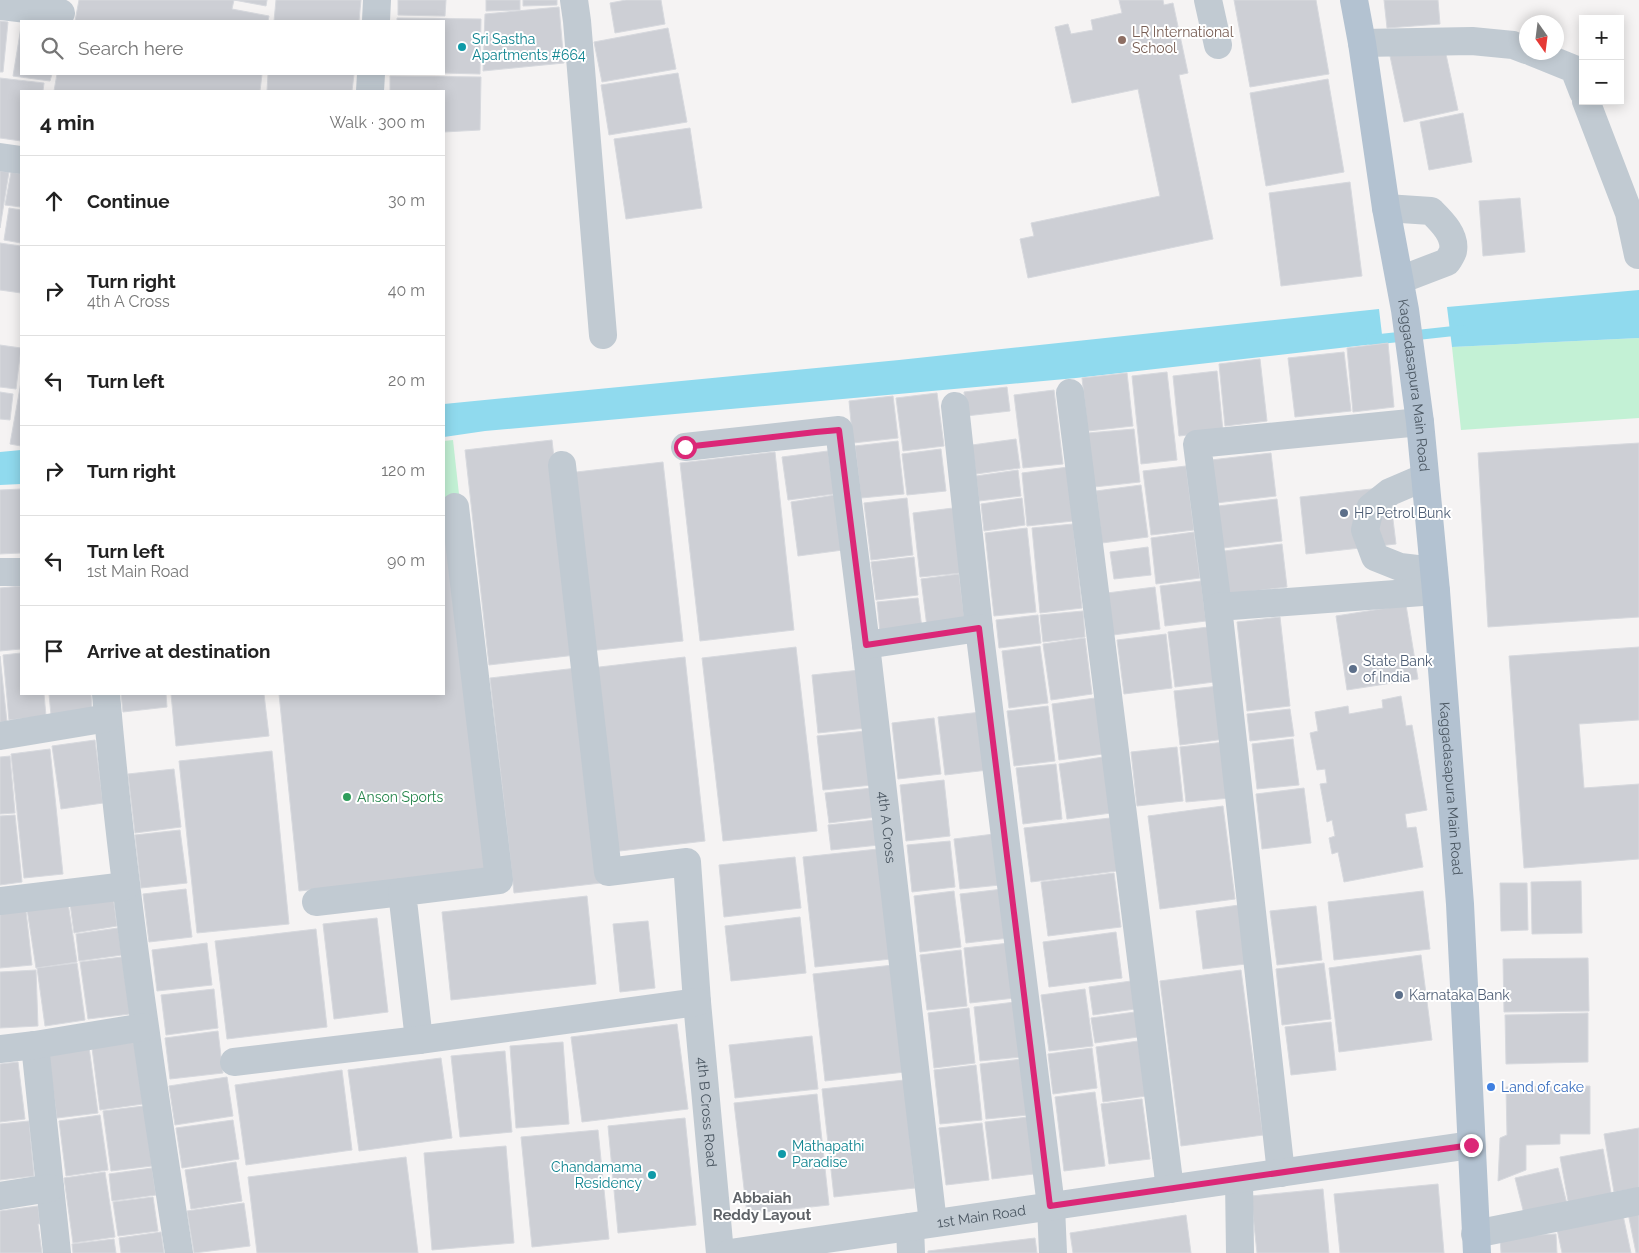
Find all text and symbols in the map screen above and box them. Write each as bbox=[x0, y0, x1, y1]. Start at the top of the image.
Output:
north arrow bbox=[1519, 15, 1564, 60]
map controls bbox=[1579, 15, 1624, 105]
button: + bbox=[1579, 15, 1624, 60]
search box bbox=[20, 20, 445, 75]
place label: LR International School bbox=[1132, 24, 1234, 56]
place label: Sri Sastha Apartments #664 bbox=[472, 31, 586, 63]
icon: search bbox=[38, 34, 66, 62]
marker: LR International School bbox=[1116, 34, 1128, 46]
text: Search here bbox=[78, 37, 184, 59]
marker: Sri Sastha Apartments #664 bbox=[456, 41, 468, 53]
button: − bbox=[1579, 60, 1624, 105]
text: 4 min bbox=[40, 110, 95, 135]
text: Walk · 300 m bbox=[329, 113, 425, 132]
icon: ahead bbox=[40, 187, 68, 215]
text: Continue bbox=[87, 190, 170, 212]
text: 30 m bbox=[388, 191, 425, 210]
text: Turn right bbox=[87, 270, 176, 292]
icon: right bbox=[40, 277, 68, 305]
text: 40 m bbox=[388, 281, 425, 300]
text: 4th A Cross bbox=[87, 292, 170, 311]
street label: Kaggadasapura Main Road bbox=[1395, 298, 1433, 472]
icon: left bbox=[40, 367, 68, 395]
text: Turn left bbox=[87, 370, 164, 392]
text: 20 m bbox=[388, 371, 425, 390]
route start bbox=[674, 436, 697, 459]
icon: right bbox=[40, 457, 68, 485]
text: Turn right bbox=[87, 460, 176, 482]
text: 120 m bbox=[381, 461, 425, 480]
place label: HP Petrol Bunk bbox=[1354, 505, 1451, 521]
marker: HP Petrol Bunk bbox=[1338, 507, 1350, 519]
text: Turn left bbox=[87, 540, 164, 562]
icon: left bbox=[40, 547, 68, 575]
text: 90 m bbox=[387, 551, 425, 570]
text: 1st Main Road bbox=[87, 562, 189, 581]
icon: arrive bbox=[40, 637, 68, 665]
text: Arrive at destination bbox=[87, 640, 271, 662]
place label: State Bank of India bbox=[1363, 653, 1433, 685]
marker: State Bank of India bbox=[1347, 663, 1359, 675]
street label: Kaggadasapura Main Road bbox=[1437, 701, 1466, 876]
place label: Anson Sports bbox=[357, 789, 444, 805]
street label: 4th A Cross bbox=[875, 790, 899, 864]
marker: Anson Sports bbox=[341, 791, 353, 803]
place label: Karnataka Bank bbox=[1409, 987, 1510, 1003]
marker: Karnataka Bank bbox=[1393, 989, 1405, 1001]
street label: 4th B Cross Road bbox=[694, 1056, 720, 1168]
place label: Land of cake bbox=[1501, 1079, 1584, 1095]
marker: Land of cake bbox=[1485, 1081, 1497, 1093]
route end bbox=[1460, 1134, 1483, 1157]
place label: Mathapathi Paradise bbox=[792, 1138, 864, 1170]
marker: Mathapathi Paradise bbox=[776, 1148, 788, 1160]
place label: Chandamama Residency bbox=[551, 1159, 642, 1191]
marker: Chandamama Residency bbox=[646, 1169, 658, 1181]
district label: Abbaiah Reddy Layout bbox=[713, 1189, 812, 1224]
street label: 1st Main Road bbox=[936, 1202, 1027, 1231]

